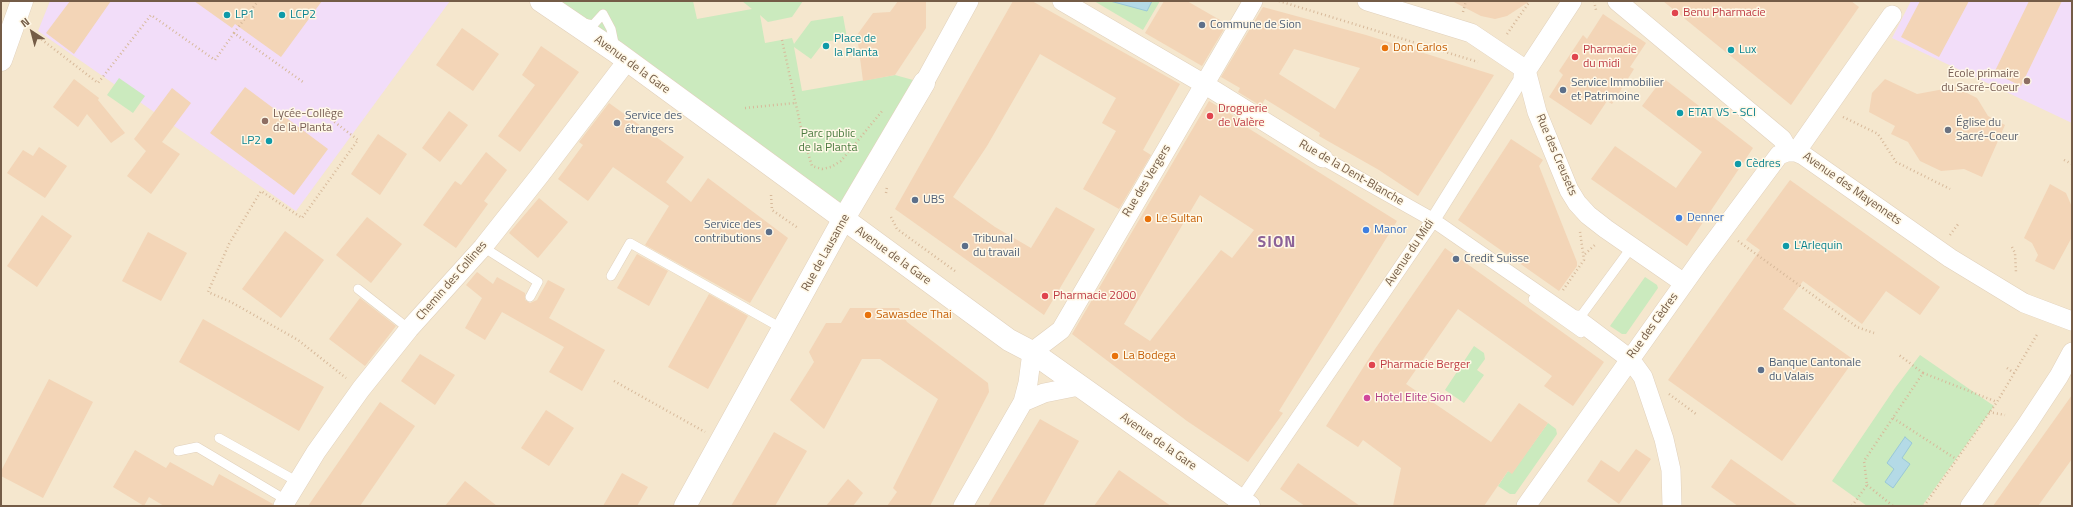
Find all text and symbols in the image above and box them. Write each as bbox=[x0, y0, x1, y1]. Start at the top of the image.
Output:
place label: Benu Pharmacie bbox=[1683, 6, 1766, 20]
place label: LP1 bbox=[235, 8, 255, 22]
place label: LCP2 bbox=[290, 8, 316, 22]
marker: Benu Pharmacie bbox=[1670, 8, 1680, 18]
marker: LP1 bbox=[222, 10, 232, 20]
marker: LCP2 bbox=[277, 10, 287, 20]
north arrow bbox=[12, 12, 52, 52]
text: N bbox=[17, 14, 33, 31]
place label: Commune de Sion bbox=[1210, 18, 1301, 32]
marker: Commune de Sion bbox=[1197, 20, 1207, 30]
place label: Place de la Planta bbox=[834, 32, 878, 60]
street label: Avenue de la Gare bbox=[591, 33, 673, 97]
marker: Place de la Planta bbox=[821, 41, 831, 51]
place label: Don Carlos bbox=[1393, 41, 1448, 55]
marker: Don Carlos bbox=[1380, 43, 1390, 53]
place label: Pharmacie du midi bbox=[1583, 43, 1637, 71]
place label: Lux bbox=[1739, 43, 1756, 57]
marker: Lux bbox=[1726, 45, 1736, 55]
marker: Pharmacie du midi bbox=[1570, 52, 1580, 62]
place label: École primaire du Sacré-Coeur bbox=[1941, 67, 2019, 95]
place label: Service Immobilier et Patrimoine bbox=[1571, 76, 1664, 104]
marker: École primaire du Sacré-Coeur bbox=[2022, 76, 2032, 86]
marker: Service Immobilier et Patrimoine bbox=[1558, 85, 1568, 95]
place label: Droguerie de Valère bbox=[1218, 102, 1268, 130]
place label: ETAT VS - SCI bbox=[1688, 106, 1756, 120]
place label: Lycée-Collège de la Planta bbox=[273, 107, 343, 135]
marker: ETAT VS - SCI bbox=[1675, 108, 1685, 118]
place label: Service des étrangers bbox=[625, 109, 682, 137]
marker: Droguerie de Valère bbox=[1205, 111, 1215, 121]
street label: Rue des Creusets bbox=[1532, 112, 1580, 198]
marker: Lycée-Collège de la Planta bbox=[260, 116, 270, 126]
place label: Église du Sacré-Coeur bbox=[1956, 116, 2018, 144]
marker: Service des étrangers bbox=[612, 118, 622, 128]
marker: Église du Sacré-Coeur bbox=[1943, 125, 1953, 135]
park label: Parc public de la Planta bbox=[798, 127, 858, 155]
place label: LP2 bbox=[241, 134, 261, 148]
marker: LP2 bbox=[264, 136, 274, 146]
street label: Rue de la Dent-Blanche bbox=[1296, 137, 1406, 209]
street label: Rue des Vergers bbox=[1120, 142, 1174, 220]
street label: Avenue des Mayennets bbox=[1800, 149, 1904, 229]
place label: Cèdres bbox=[1746, 157, 1780, 171]
marker: Cèdres bbox=[1733, 159, 1743, 169]
place label: UBS bbox=[923, 193, 945, 207]
marker: UBS bbox=[910, 195, 920, 205]
place label: Denner bbox=[1687, 211, 1724, 225]
street label: Rue de Lausanne bbox=[799, 212, 853, 294]
place label: Le Sultan bbox=[1156, 212, 1203, 226]
marker: Denner bbox=[1674, 213, 1684, 223]
marker: Le Sultan bbox=[1143, 214, 1153, 224]
street label: Avenue du Midi bbox=[1382, 217, 1438, 289]
place label: Service des contributions bbox=[694, 218, 761, 246]
place label: Manor bbox=[1374, 223, 1407, 237]
street label: Avenue de la Gare bbox=[852, 224, 934, 288]
marker: Manor bbox=[1361, 225, 1371, 235]
marker: Service des contributions bbox=[764, 227, 774, 237]
place label: Tribunal du travail bbox=[973, 232, 1020, 260]
district label: SION bbox=[1258, 233, 1296, 253]
street label: Chemin des Collines bbox=[414, 238, 490, 324]
place label: L'Arlequin bbox=[1794, 239, 1843, 253]
marker: Tribunal du travail bbox=[960, 241, 970, 251]
marker: L'Arlequin bbox=[1781, 241, 1791, 251]
place label: Credit Suisse bbox=[1464, 252, 1529, 266]
marker: Credit Suisse bbox=[1451, 254, 1461, 264]
place label: Pharmacie 2000 bbox=[1053, 289, 1136, 303]
street label: Rue des Cèdres bbox=[1624, 290, 1682, 362]
marker: Pharmacie 2000 bbox=[1040, 291, 1050, 301]
place label: Sawasdee Thai bbox=[876, 308, 952, 322]
marker: Sawasdee Thai bbox=[863, 310, 873, 320]
place label: La Bodega bbox=[1123, 349, 1176, 363]
marker: La Bodega bbox=[1110, 351, 1120, 361]
place label: Banque Cantonale du Valais bbox=[1769, 356, 1861, 384]
place label: Pharmacie Berger bbox=[1380, 358, 1470, 372]
marker: Pharmacie Berger bbox=[1367, 360, 1377, 370]
marker: Banque Cantonale du Valais bbox=[1756, 365, 1766, 375]
place label: Hotel Elite Sion bbox=[1375, 391, 1452, 405]
marker: Hotel Elite Sion bbox=[1362, 393, 1372, 403]
street label: Avenue de la Gare bbox=[1117, 410, 1199, 474]

